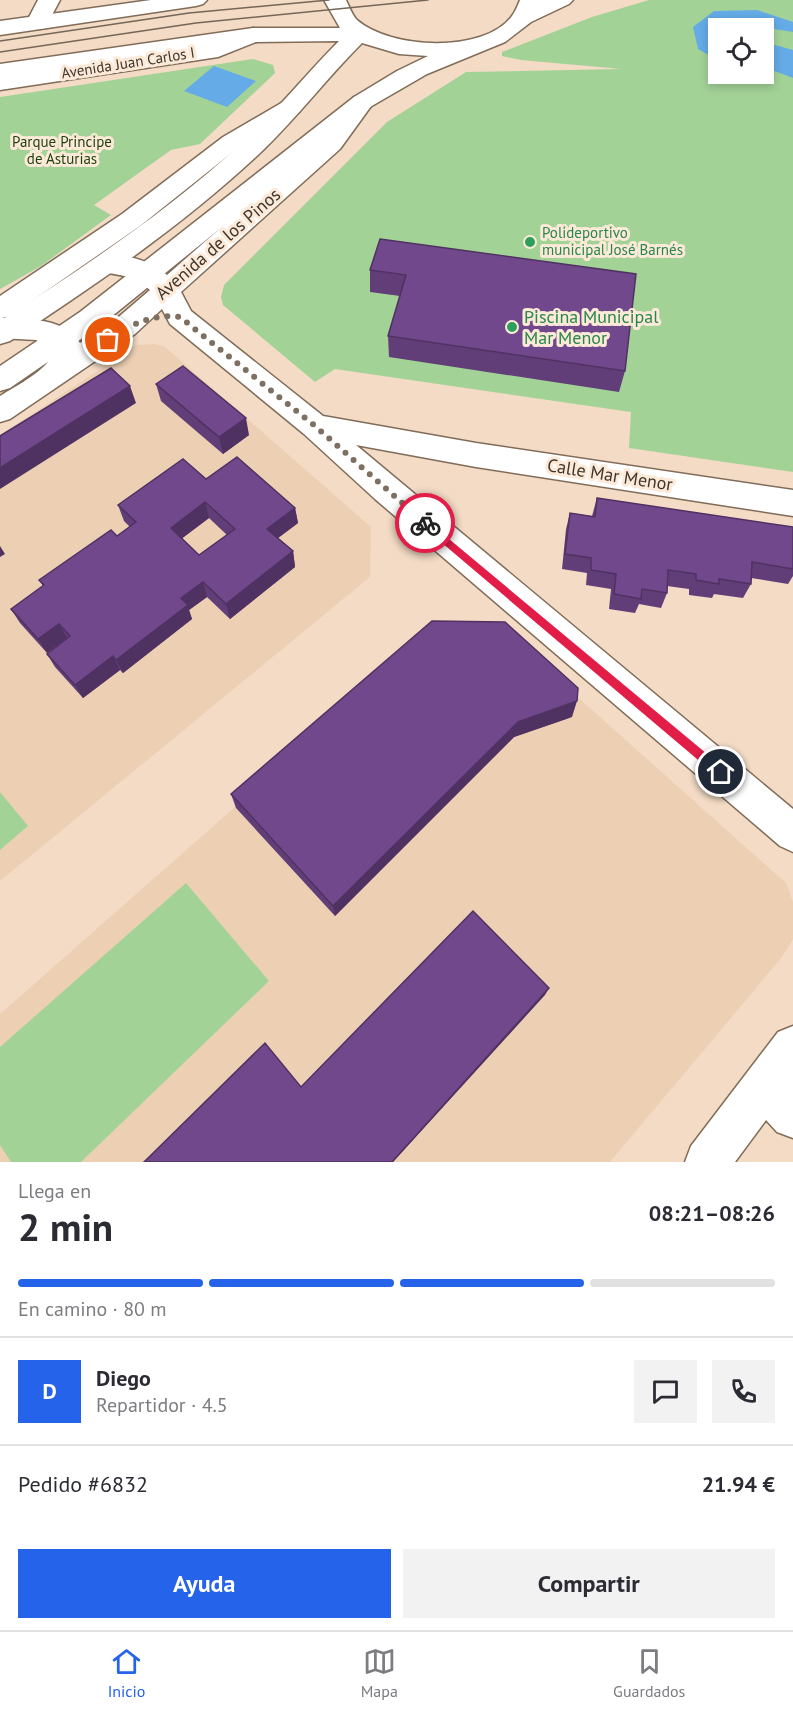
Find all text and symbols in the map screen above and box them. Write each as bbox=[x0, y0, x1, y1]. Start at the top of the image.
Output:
map controls bbox=[708, 18, 774, 84]
button: locate bbox=[708, 18, 774, 84]
street label: Avenida Juan Carlos I bbox=[60, 43, 196, 82]
park label: Parque Principe de Asturias bbox=[12, 132, 112, 168]
street label: Avenida de los Pinos bbox=[150, 183, 285, 304]
place label: Polideportivo municipal José Barnés bbox=[542, 223, 683, 259]
marker: Polideportivo municipal José Barnés bbox=[523, 235, 537, 249]
place label: Piscina Municipal Mar Menor bbox=[524, 305, 659, 349]
pin bbox=[82, 314, 133, 365]
marker: Piscina Municipal Mar Menor bbox=[505, 320, 519, 334]
icon: bag bbox=[91, 323, 124, 356]
street label: Calle Mar Menor bbox=[546, 453, 674, 496]
courier bbox=[395, 493, 455, 553]
icon: bike bbox=[409, 507, 442, 540]
pin bbox=[695, 746, 746, 797]
icon: home bbox=[704, 755, 737, 788]
text: Llega en bbox=[18, 1178, 91, 1204]
text: 08:21–08:26 bbox=[649, 1199, 775, 1227]
text: 2 min bbox=[18, 1201, 113, 1252]
text: En camino · 80 m bbox=[18, 1296, 167, 1322]
button: chat bbox=[634, 1360, 697, 1423]
button: phone bbox=[712, 1360, 775, 1423]
text: Diego bbox=[96, 1364, 151, 1392]
text: D bbox=[42, 1377, 57, 1405]
text: Repartidor · 4.5 bbox=[96, 1392, 228, 1418]
text: Pedido #6832 bbox=[18, 1470, 148, 1498]
text: 21.94 € bbox=[702, 1470, 775, 1498]
button: Ayuda bbox=[18, 1549, 391, 1618]
button: Compartir bbox=[403, 1549, 775, 1618]
tab: Inicio bbox=[108, 1645, 145, 1701]
tab: Mapa bbox=[361, 1645, 398, 1701]
tab: Guardados bbox=[613, 1645, 685, 1701]

